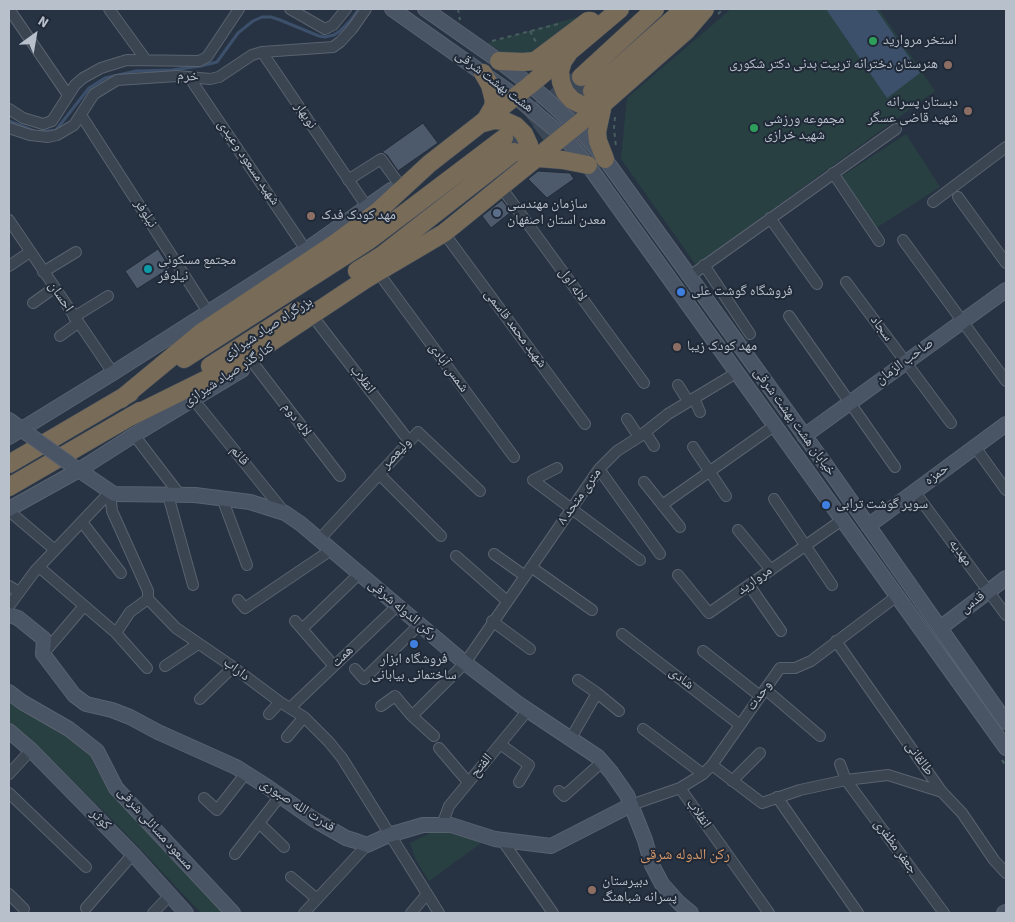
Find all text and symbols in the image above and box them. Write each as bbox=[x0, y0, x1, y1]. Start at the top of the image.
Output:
north arrow bbox=[10, 10, 60, 60]
text: N bbox=[34, 11, 52, 33]
place label: استخر مروارید bbox=[883, 33, 957, 49]
marker: استخر مروارید bbox=[867, 35, 879, 47]
street label: هشت بهشت شرقی bbox=[452, 47, 536, 117]
place label: هنرستان دخترانه تربیت بدنی دکتر شکوری bbox=[729, 57, 938, 73]
marker: هنرستان دخترانه تربیت بدنی دکتر شکوری bbox=[942, 59, 954, 71]
street label: خرم bbox=[177, 68, 199, 86]
place label: دبستان پسرانه شهید قاضی عسگر bbox=[868, 95, 958, 128]
street label: نوبهار bbox=[290, 99, 320, 133]
marker: دبستان پسرانه شهید قاضی عسگر bbox=[962, 105, 974, 117]
place label: مجموعه ورزشی شهید خرازی bbox=[764, 112, 844, 144]
street label: شهید مسعود وعیدی bbox=[213, 117, 283, 209]
marker: مجموعه ورزشی شهید خرازی bbox=[748, 122, 760, 134]
street label: نیلوفر bbox=[130, 197, 160, 231]
place label: سازمان مهندسی معدن استان اصفهان bbox=[507, 197, 606, 230]
marker: سازمان مهندسی معدن استان اصفهان bbox=[491, 207, 503, 219]
place label: مهد کودک فدک bbox=[321, 208, 396, 224]
marker: مهد کودک فدک bbox=[305, 210, 317, 222]
place label: مجتمع مسکونی نیلوفر bbox=[158, 253, 236, 286]
marker: مجتمع مسکونی نیلوفر bbox=[142, 263, 154, 275]
street label: لاله اول bbox=[554, 265, 590, 305]
street label: احسان bbox=[44, 279, 76, 315]
place label: فروشگاه گوشت علی bbox=[691, 284, 793, 300]
street label: شهید محمد قاسمی bbox=[480, 286, 550, 372]
marker: فروشگاه گوشت علی bbox=[675, 286, 687, 298]
street label: بزرگراه صیاد شیرازی bbox=[220, 294, 316, 364]
street label: سجاد bbox=[866, 313, 896, 345]
street label: صاحب الزمان bbox=[873, 335, 937, 389]
street label: کنارگذر صیاد شیرازی bbox=[180, 339, 278, 411]
place label: مهد کودک زیبا bbox=[687, 339, 757, 355]
street label: شمس آبادی bbox=[424, 340, 472, 396]
marker: مهد کودک زیبا bbox=[671, 341, 683, 353]
street label: انقلاب bbox=[346, 362, 378, 398]
street label: خیابان هشت بهشت شرقی bbox=[749, 365, 839, 479]
street label: لاله دوم bbox=[278, 400, 314, 440]
street label: ولیعصر bbox=[378, 435, 416, 473]
street label: قائم bbox=[226, 443, 252, 469]
street label: حمزه bbox=[922, 461, 952, 489]
street label: ۸ متری متحد bbox=[554, 466, 606, 528]
place label: سوپر گوشت ترابی bbox=[836, 497, 928, 513]
marker: سوپر گوشت ترابی bbox=[820, 499, 832, 511]
street label: مهدیه bbox=[944, 536, 976, 570]
street label: مروارید bbox=[734, 563, 776, 599]
street label: رکن الدوله شرقی bbox=[364, 577, 440, 643]
street label: قدس bbox=[957, 588, 989, 618]
marker: فروشگاه ابزار ساختمانی بیابانی bbox=[408, 638, 420, 650]
street label: همت bbox=[328, 643, 358, 671]
place label: فروشگاه ابزار ساختمانی بیابانی bbox=[371, 652, 457, 684]
street label: داراب bbox=[219, 655, 253, 685]
street label: شادی bbox=[665, 664, 697, 694]
street label: وحدت bbox=[744, 678, 776, 714]
street label: طالقانی bbox=[901, 739, 937, 779]
street label: الفتح bbox=[467, 751, 497, 781]
street label: قدرت الله صبوری bbox=[256, 776, 338, 836]
street label: مسعود مسائلی شرقی bbox=[113, 784, 197, 874]
street label: انقلاب bbox=[682, 796, 714, 832]
street label: کوثر bbox=[86, 806, 114, 834]
street label: جعفر مظفری bbox=[870, 816, 920, 878]
district label: رکن الدوله شرقی bbox=[640, 847, 730, 865]
place label: دبیرستان پسرانه شباهنگ bbox=[602, 874, 677, 906]
marker: دبیرستان پسرانه شباهنگ bbox=[586, 884, 598, 896]

